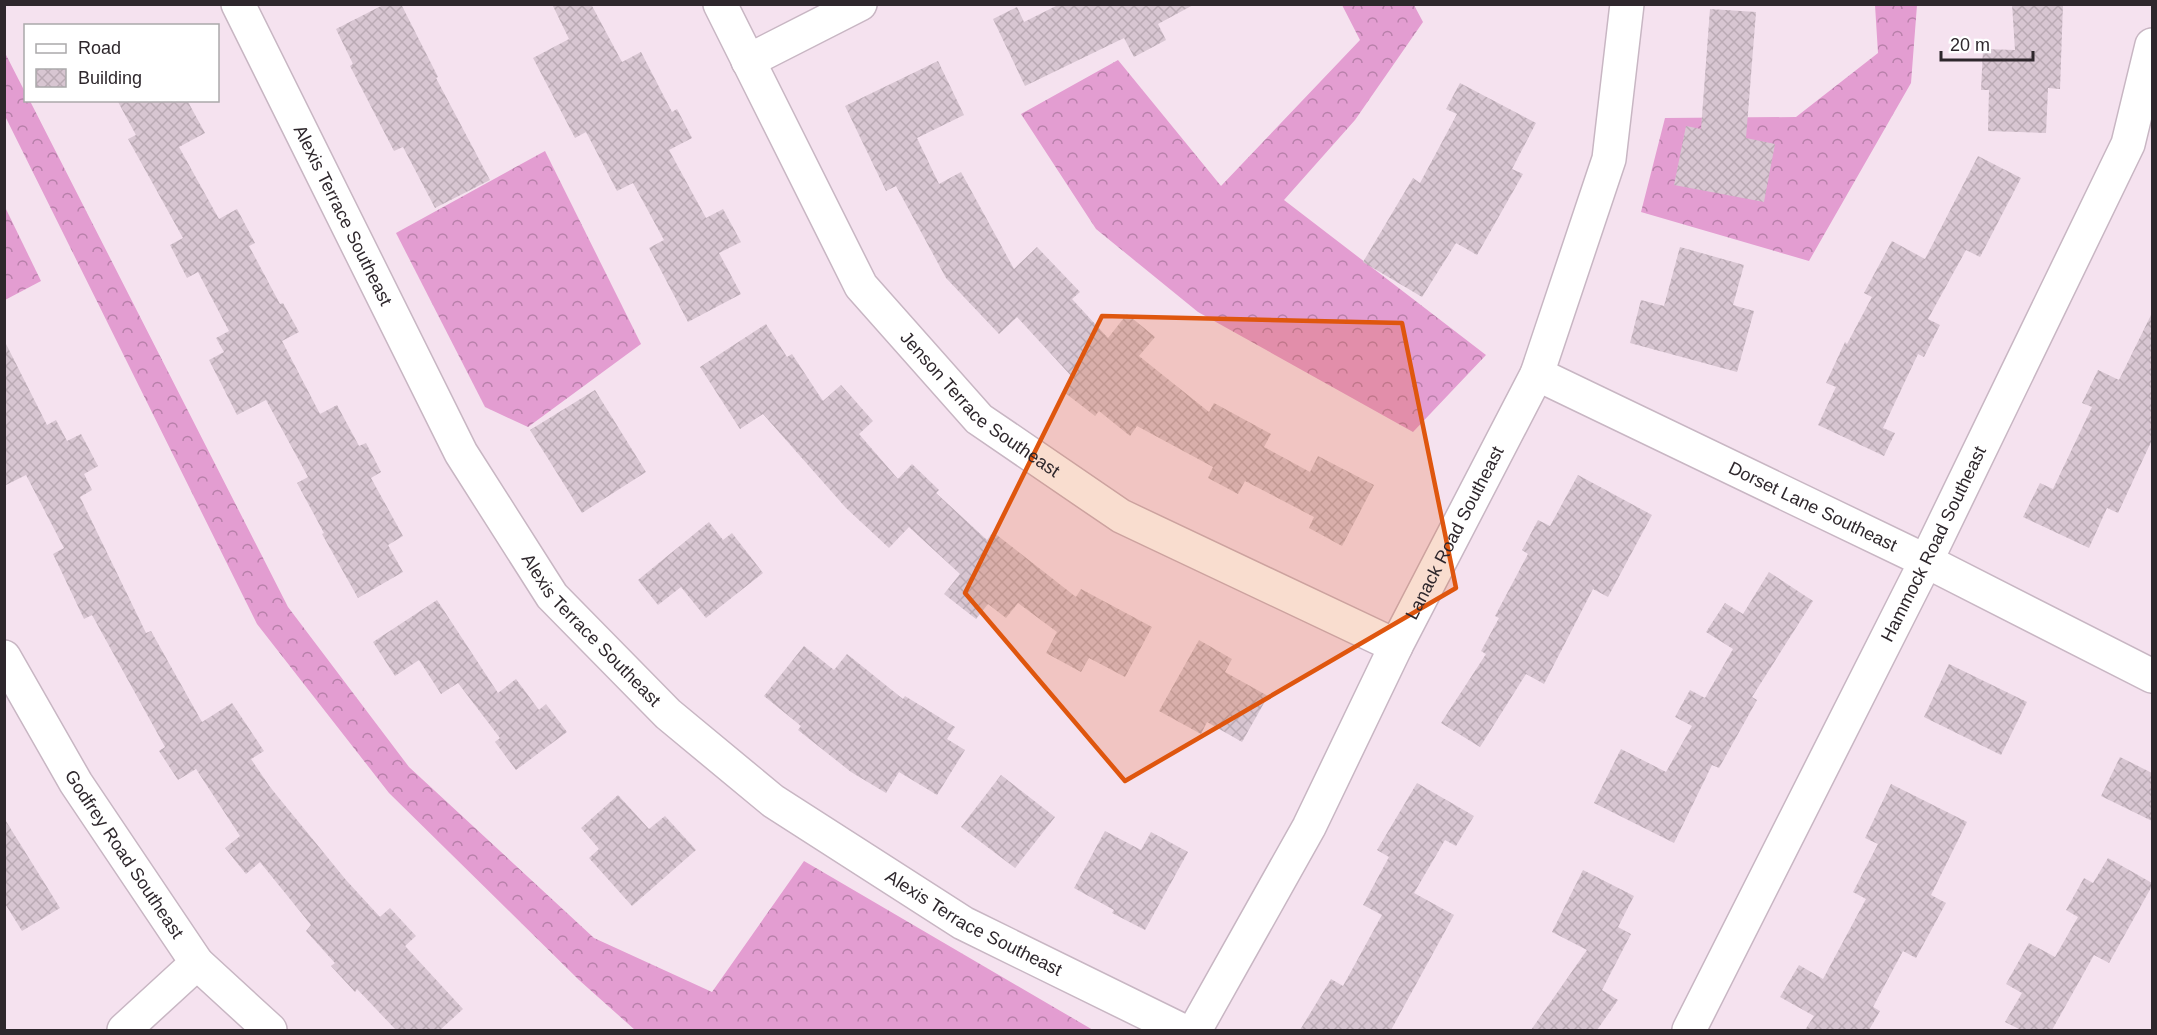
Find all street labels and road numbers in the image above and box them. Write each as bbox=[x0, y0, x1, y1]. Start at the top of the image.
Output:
street label: Alexis Terrace Southeast bbox=[290, 122, 396, 309]
street label: Jenson Terrace Southeast bbox=[896, 327, 1063, 481]
street label: Lanack Road Southeast bbox=[1401, 443, 1508, 623]
street label: Hammock Road Southeast bbox=[1877, 443, 1990, 645]
street label: Dorset Lane Southeast bbox=[1725, 458, 1900, 556]
street label: Alexis Terrace Southeast bbox=[518, 550, 665, 710]
street label: Godfrey Road Southeast bbox=[61, 767, 188, 942]
street label: Alexis Terrace Southeast bbox=[882, 866, 1065, 980]

